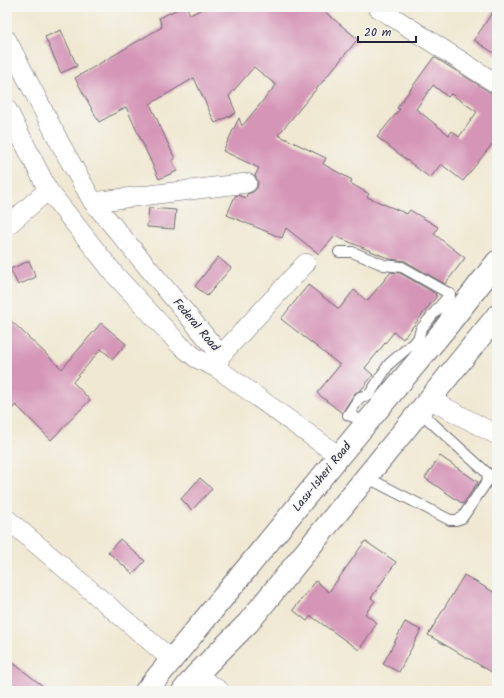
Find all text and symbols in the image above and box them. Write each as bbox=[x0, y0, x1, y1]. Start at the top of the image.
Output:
scale bar bbox=[358, 18, 416, 44]
text: 20 m bbox=[364, 23, 392, 42]
street label: Federal Road bbox=[168, 294, 225, 357]
street label: Lasu-Isheri Road bbox=[288, 437, 357, 516]

